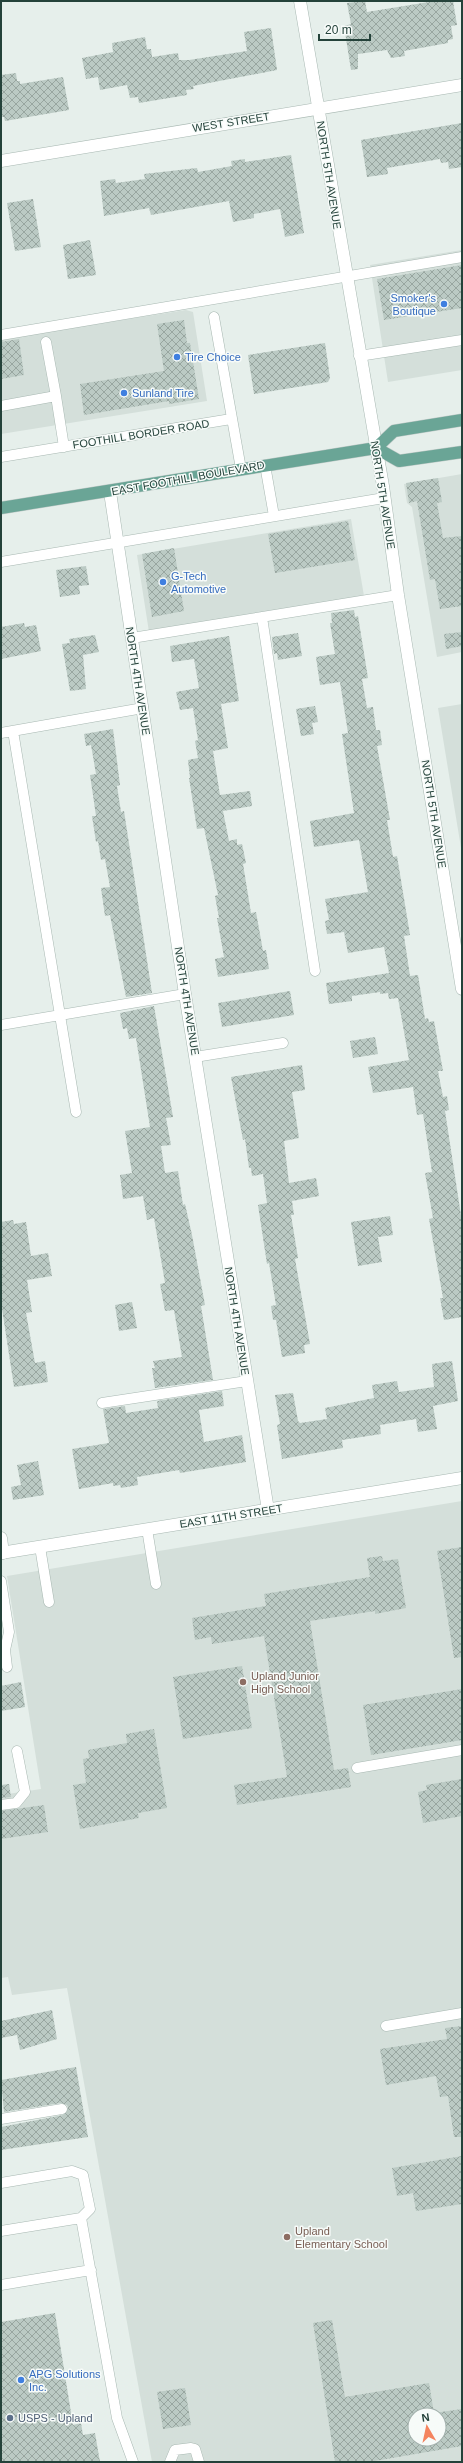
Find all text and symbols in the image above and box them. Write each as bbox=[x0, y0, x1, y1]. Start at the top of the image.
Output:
scale bar bbox=[319, 16, 370, 42]
text: 20 m bbox=[325, 23, 352, 37]
street label: WEST STREET bbox=[192, 110, 271, 134]
street label: NORTH 5TH AVENUE bbox=[314, 120, 344, 230]
place label: Smoker's Boutique bbox=[391, 292, 436, 317]
marker: Smoker's Boutique bbox=[439, 299, 449, 309]
place label: Tire Choice bbox=[185, 351, 241, 363]
marker: Tire Choice bbox=[172, 352, 182, 362]
place label: Sunland Tire bbox=[132, 387, 194, 399]
marker: Sunland Tire bbox=[119, 388, 129, 398]
street label: FOOTHILL BORDER ROAD bbox=[72, 417, 210, 451]
street label: NORTH 5TH AVENUE bbox=[368, 440, 398, 550]
street label: EAST FOOTHILL BOULEVARD bbox=[111, 459, 265, 497]
place label: G-Tech Automotive bbox=[171, 570, 226, 595]
marker: G-Tech Automotive bbox=[158, 577, 168, 587]
street label: NORTH 4TH AVENUE bbox=[123, 626, 153, 736]
street label: NORTH 5TH AVENUE bbox=[419, 759, 449, 869]
street label: NORTH 4TH AVENUE bbox=[172, 946, 202, 1056]
street label: NORTH 4TH AVENUE bbox=[222, 1266, 252, 1376]
street label: EAST 11TH STREET bbox=[179, 1502, 284, 1530]
place label: Upland Junior High School bbox=[251, 1670, 319, 1695]
marker: Upland Junior High School bbox=[238, 1677, 248, 1687]
place label: Upland Elementary School bbox=[295, 2225, 387, 2250]
marker: Upland Elementary School bbox=[282, 2232, 292, 2242]
place label: APG Solutions Inc. bbox=[29, 2368, 101, 2393]
marker: APG Solutions Inc. bbox=[16, 2375, 26, 2385]
north arrow bbox=[407, 2407, 447, 2447]
text: N bbox=[421, 2411, 430, 2424]
place label: USPS - Upland bbox=[18, 2412, 93, 2424]
marker: USPS - Upland bbox=[5, 2413, 15, 2423]

